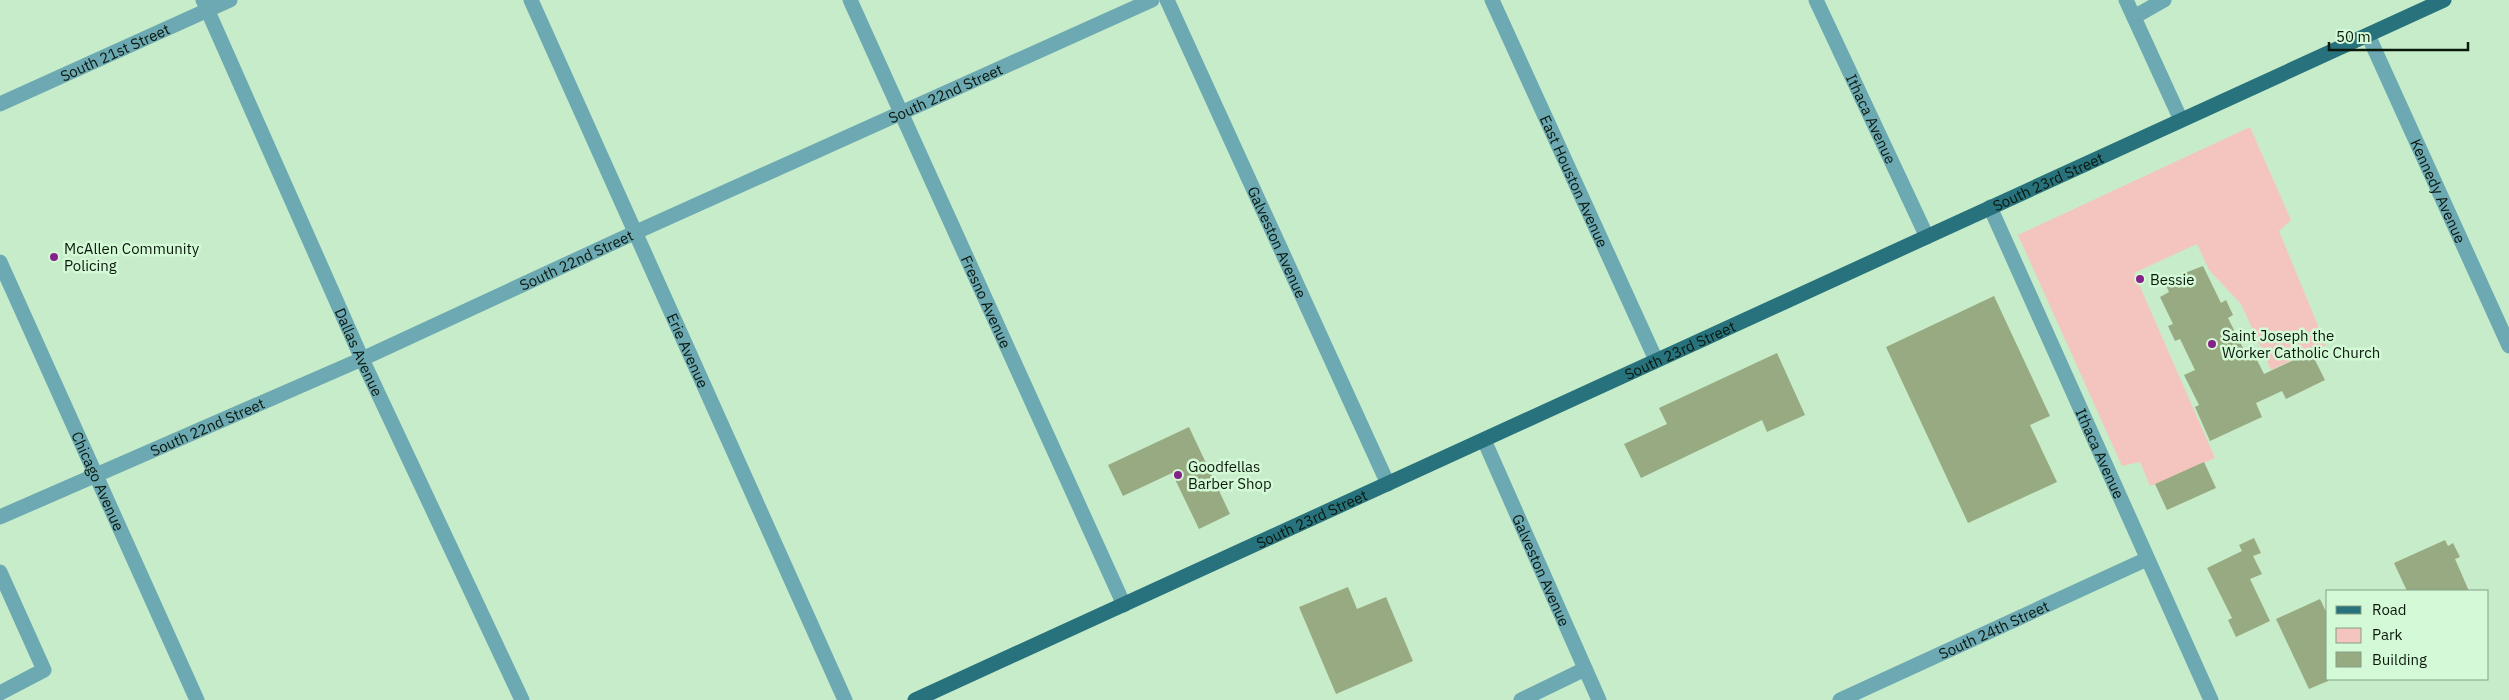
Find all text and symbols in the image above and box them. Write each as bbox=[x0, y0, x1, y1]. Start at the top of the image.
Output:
street label: South 21st Street bbox=[57, 19, 173, 85]
scale bar bbox=[2329, 20, 2468, 52]
text: 50 m bbox=[2336, 27, 2371, 46]
street label: South 22nd Street bbox=[885, 59, 1005, 127]
street label: Ithaca Avenue bbox=[1842, 71, 1901, 167]
street label: East Houston Avenue bbox=[1536, 112, 1613, 250]
street label: Kennedy Avenue bbox=[2407, 136, 2471, 246]
street label: South 23rd Street bbox=[1989, 148, 2106, 215]
street label: Galveston Avenue bbox=[1244, 183, 1311, 301]
street label: South 22nd Street bbox=[516, 225, 636, 294]
place label: McAllen Community Policing bbox=[64, 239, 200, 275]
marker: McAllen Community Policing bbox=[48, 251, 60, 263]
street label: Fresno Avenue bbox=[957, 252, 1016, 351]
place label: Bessie bbox=[2150, 270, 2195, 289]
marker: Bessie bbox=[2134, 273, 2146, 285]
street label: Dallas Avenue bbox=[331, 305, 388, 399]
street label: Erie Avenue bbox=[663, 310, 713, 391]
street label: South 23rd Street bbox=[1621, 316, 1738, 384]
place label: Saint Joseph the Worker Catholic Church bbox=[2222, 326, 2380, 362]
marker: Saint Joseph the Worker Catholic Church bbox=[2206, 338, 2218, 350]
street label: South 22nd Street bbox=[147, 393, 267, 460]
street label: Ithaca Avenue bbox=[2072, 405, 2129, 502]
street label: Chicago Avenue bbox=[68, 428, 129, 534]
place label: Goodfellas Barber Shop bbox=[1188, 457, 1272, 493]
marker: Goodfellas Barber Shop bbox=[1172, 469, 1184, 481]
street label: South 23rd Street bbox=[1253, 485, 1370, 552]
street label: Galveston Avenue bbox=[1508, 511, 1575, 629]
legend bbox=[2326, 590, 2489, 680]
street label: South 24th Street bbox=[1935, 596, 2052, 663]
text: Road bbox=[2372, 600, 2407, 619]
text: Park bbox=[2372, 625, 2402, 644]
text: Building bbox=[2372, 650, 2427, 669]

